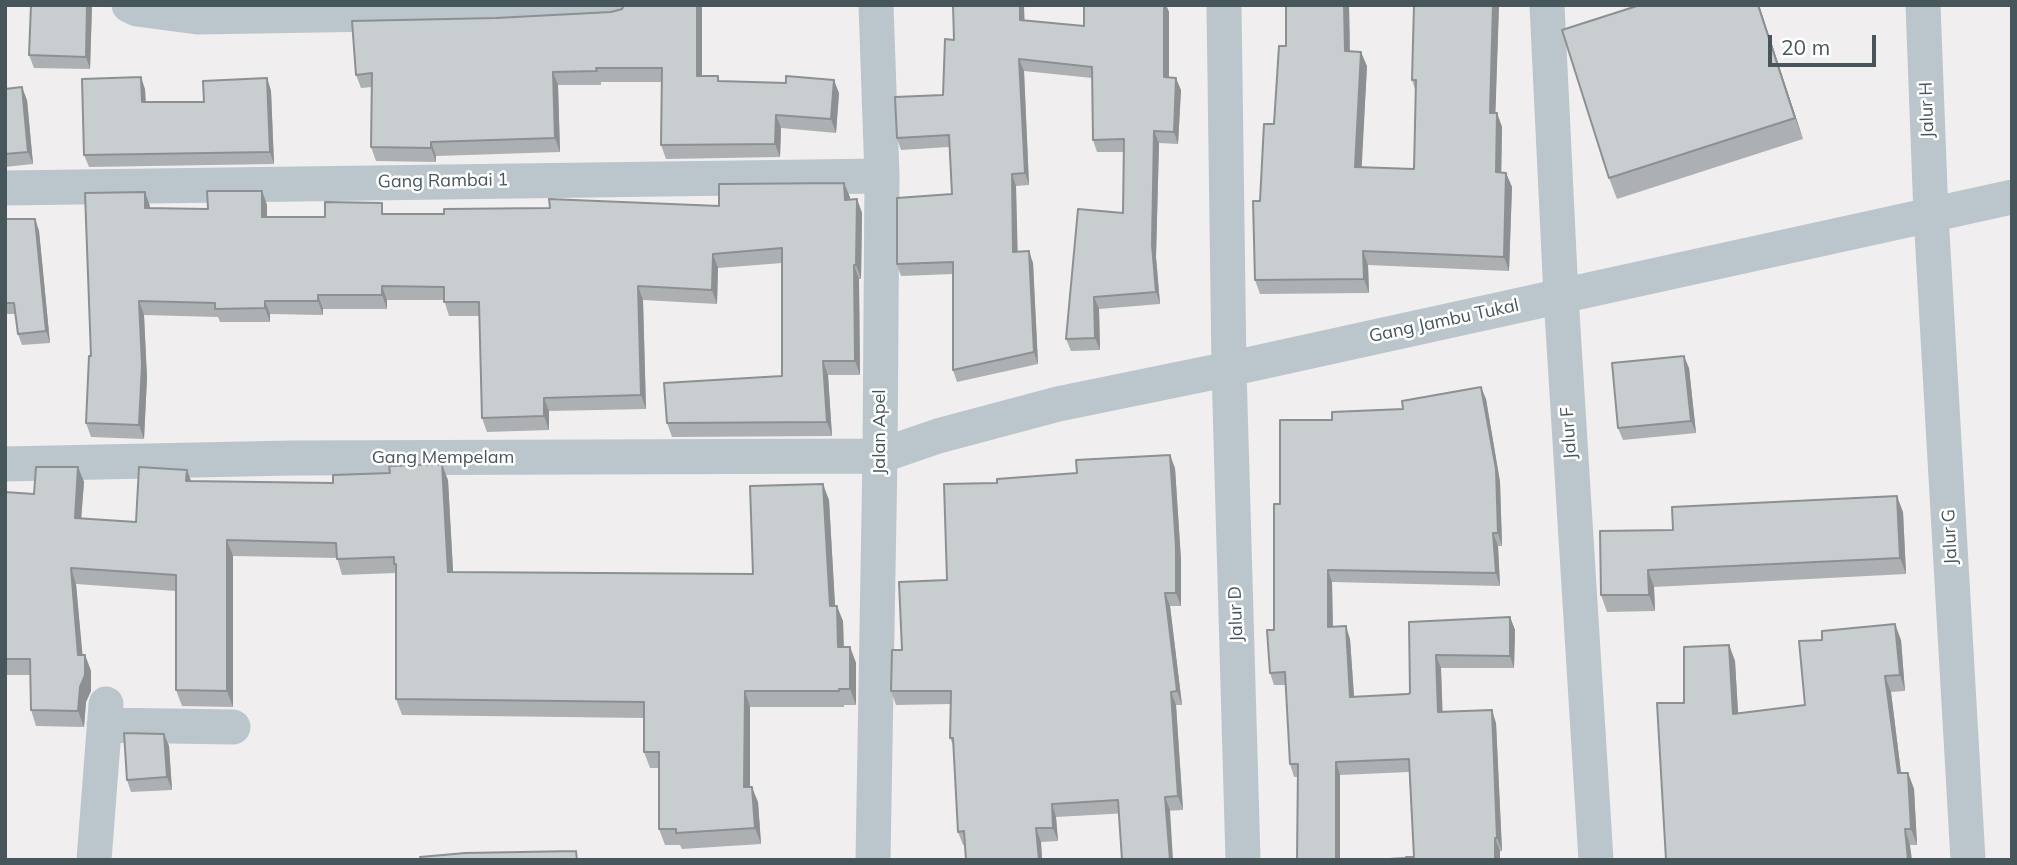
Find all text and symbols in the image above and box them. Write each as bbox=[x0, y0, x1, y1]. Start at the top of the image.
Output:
scale bar bbox=[1772, 21, 1881, 65]
text: 20 m bbox=[1781, 34, 1830, 60]
street label: Jalur H bbox=[1915, 81, 1939, 139]
street label: Gang Rambai 1 bbox=[378, 169, 508, 193]
street label: Gang Jambu Tukal bbox=[1367, 295, 1521, 347]
street label: Jalan Apel bbox=[869, 389, 891, 475]
street label: Jalur F bbox=[1556, 406, 1582, 460]
street label: Gang Mempelam bbox=[372, 447, 514, 469]
street label: Jalur G bbox=[1938, 509, 1962, 565]
street label: Jalur D bbox=[1224, 586, 1248, 642]

